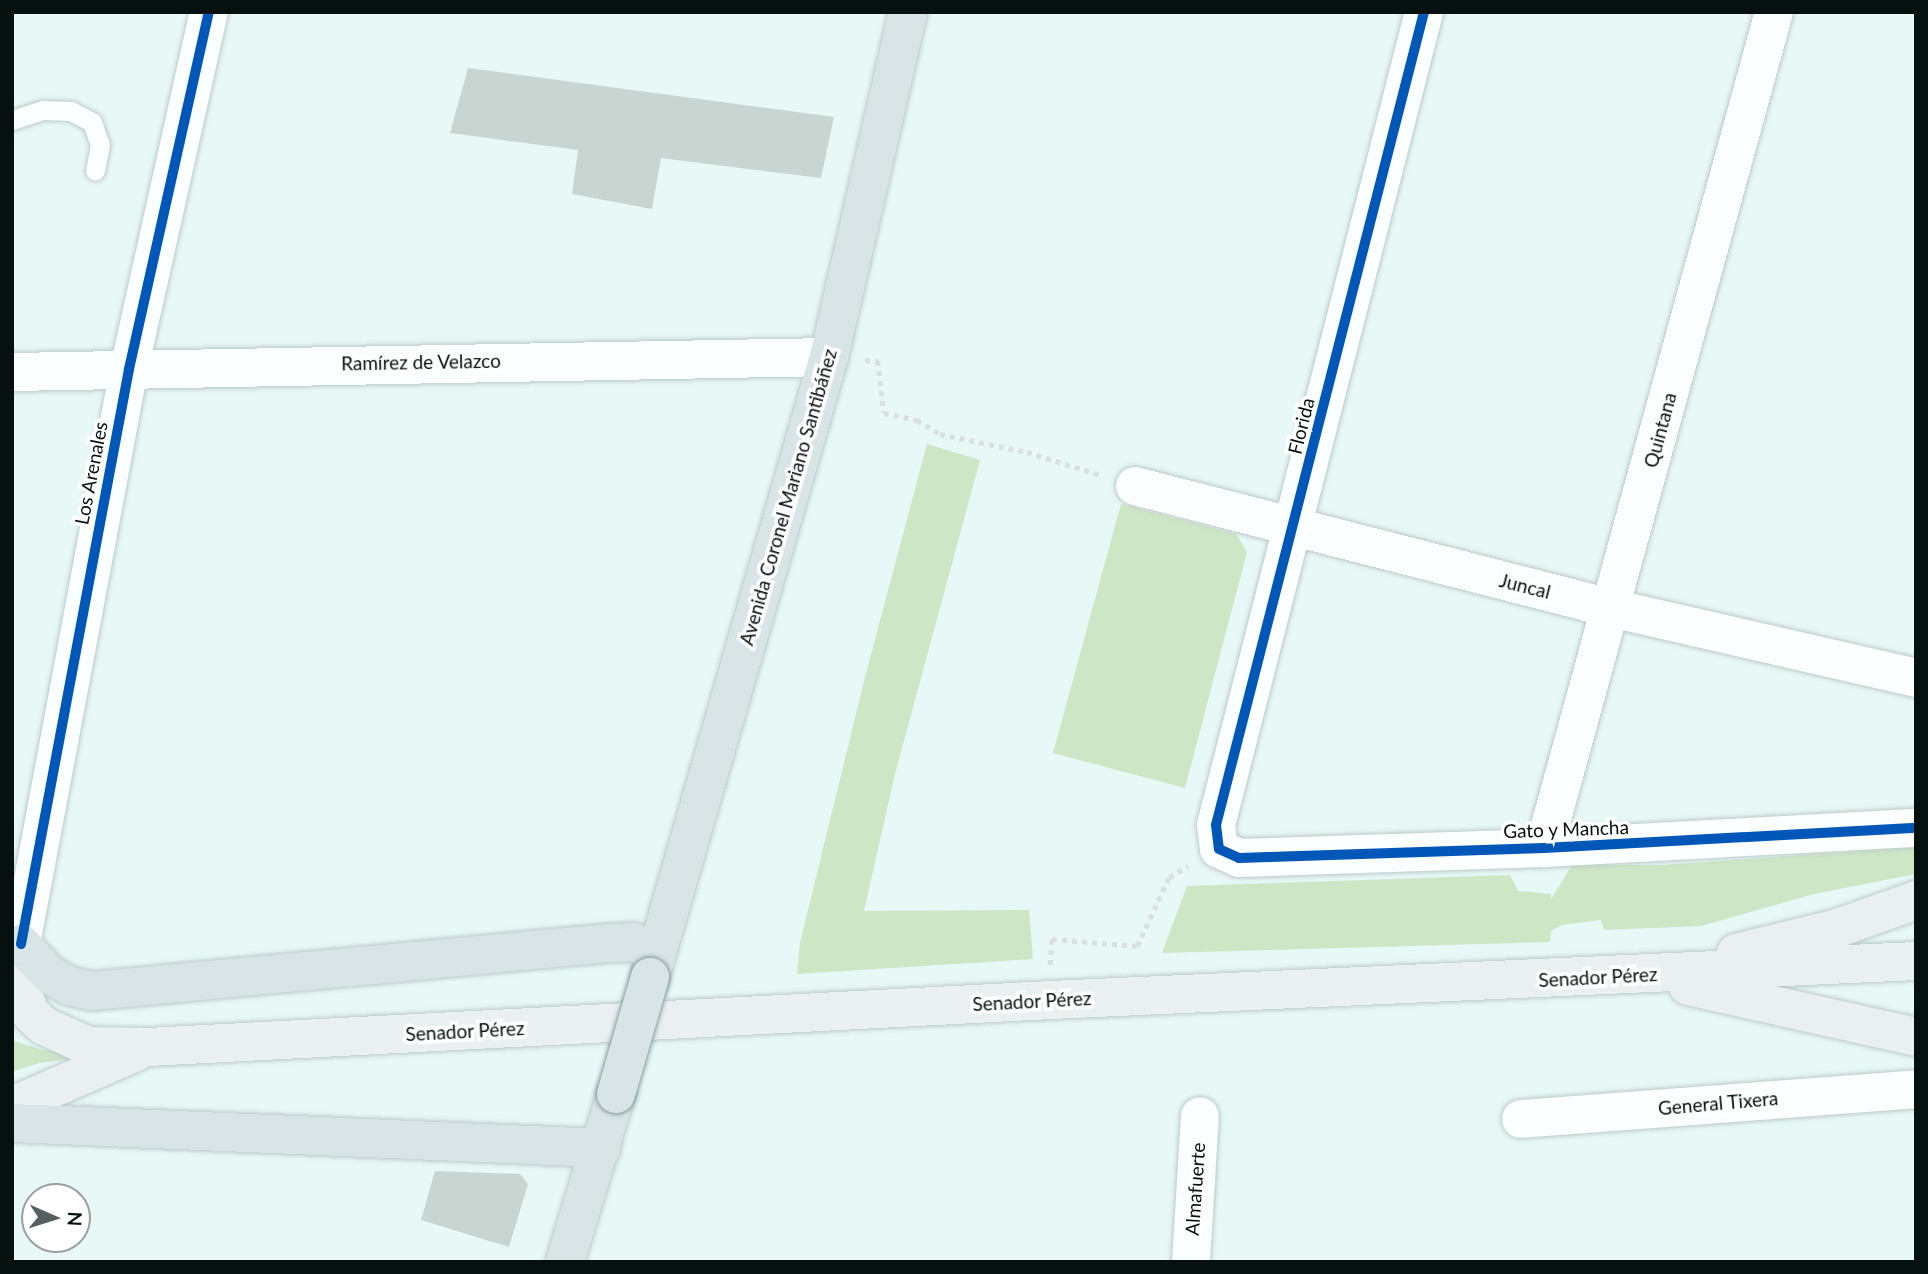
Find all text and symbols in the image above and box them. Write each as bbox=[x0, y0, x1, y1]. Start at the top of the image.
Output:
street label: Avenida Coronel Mariano Santibáñez bbox=[735, 346, 841, 648]
street label: Ramírez de Velazco bbox=[341, 349, 501, 375]
street label: Quintana bbox=[1639, 390, 1681, 470]
street label: Florida bbox=[1283, 395, 1319, 457]
street label: Los Arenales bbox=[70, 419, 112, 527]
street label: Juncal bbox=[1497, 569, 1553, 603]
street label: Gato y Mancha bbox=[1502, 815, 1630, 843]
street label: Senador Pérez bbox=[1538, 962, 1658, 992]
street label: Senador Pérez bbox=[972, 986, 1092, 1016]
street label: Senador Pérez bbox=[405, 1016, 525, 1046]
street label: General Tixera bbox=[1657, 1086, 1779, 1120]
street label: Almafuerte bbox=[1180, 1142, 1210, 1236]
north arrow bbox=[21, 1183, 91, 1253]
text: N bbox=[64, 1211, 87, 1227]

